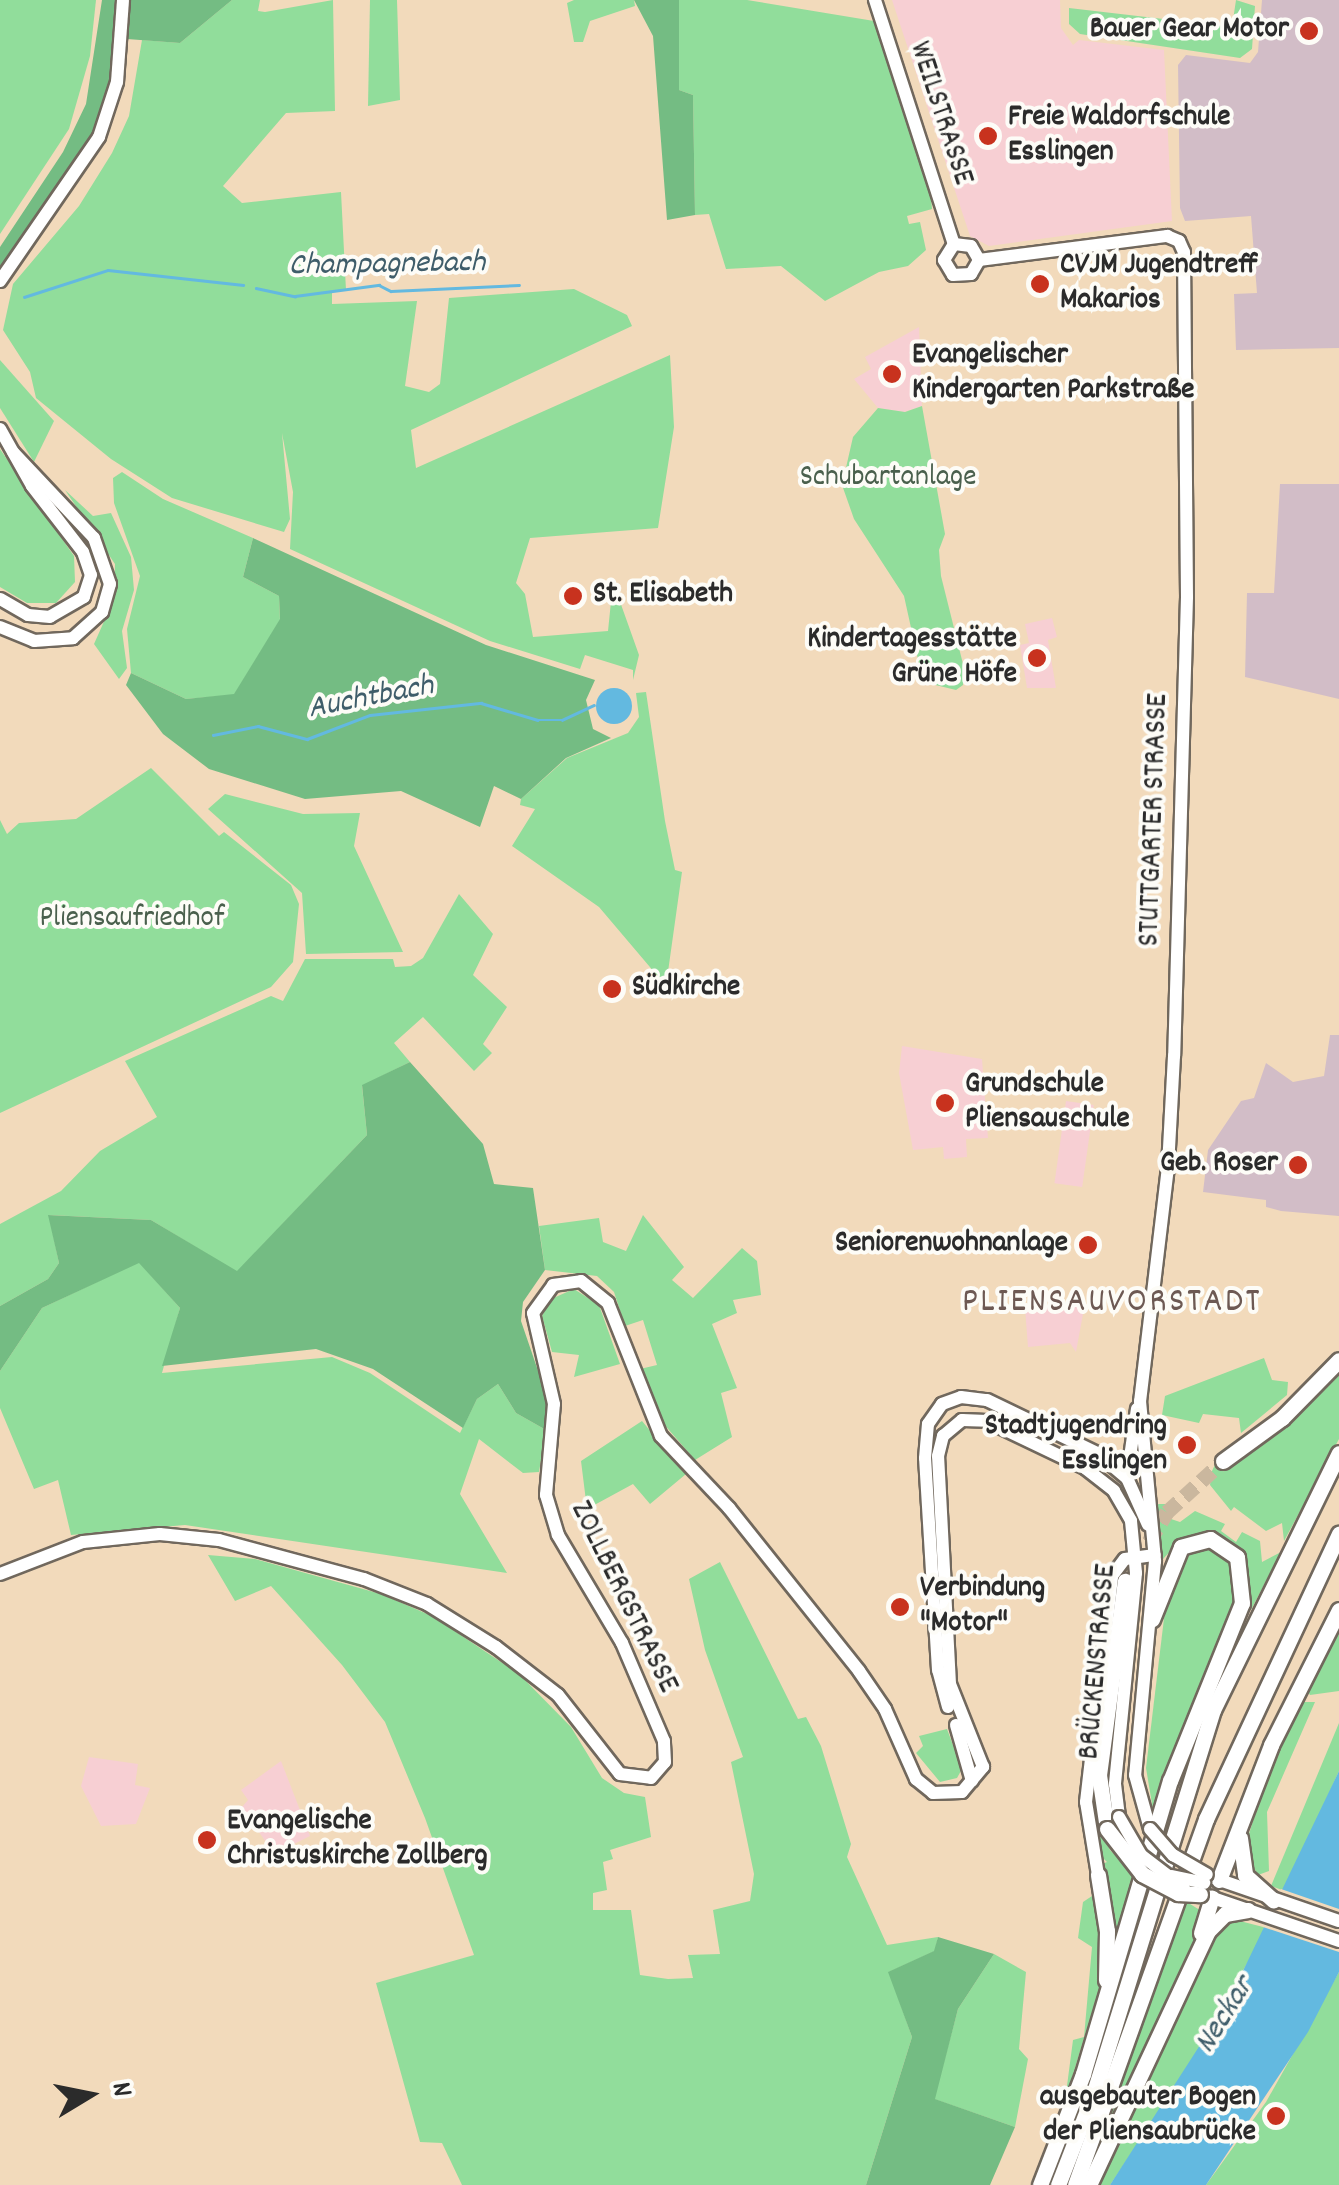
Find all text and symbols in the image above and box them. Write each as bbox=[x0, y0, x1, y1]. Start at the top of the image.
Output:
place label: Bauer Gear Motor bbox=[1090, 13, 1289, 49]
marker: Bauer Gear Motor bbox=[1298, 20, 1320, 42]
street label: WEILSTRASSE bbox=[899, 38, 979, 190]
place label: Freie Waldorfschule Esslingen bbox=[1008, 101, 1231, 172]
marker: Freie Waldorfschule Esslingen bbox=[977, 125, 999, 147]
water label: Champagnebach bbox=[288, 245, 486, 287]
place label: CVJM Jugendtreff Makarios bbox=[1060, 249, 1258, 320]
marker: CVJM Jugendtreff Makarios bbox=[1029, 273, 1051, 295]
place label: Evangelischer Kindergarten Parkstraße bbox=[912, 339, 1194, 410]
marker: Evangelischer Kindergarten Parkstraße bbox=[881, 363, 903, 385]
park label: Schubartanlage bbox=[800, 461, 976, 497]
place label: St. Elisabeth bbox=[593, 578, 733, 614]
marker: St. Elisabeth bbox=[562, 585, 584, 607]
place label: Kindertagesstätte Grüne Höfe bbox=[807, 623, 1017, 694]
marker: Kindertagesstätte Grüne Höfe bbox=[1026, 647, 1048, 669]
water label: Auchtbach bbox=[305, 668, 437, 730]
street label: STUTTGARTER STRASSE bbox=[1134, 693, 1178, 947]
park label: Pliensaufriedhof bbox=[39, 902, 225, 938]
place label: Südkirche bbox=[632, 971, 740, 1007]
marker: Südkirche bbox=[601, 978, 623, 1000]
place label: Grundschule Pliensauschule bbox=[965, 1068, 1130, 1138]
marker: Grundschule Pliensauschule bbox=[934, 1092, 956, 1114]
place label: Geb. Roser bbox=[1160, 1147, 1278, 1183]
marker: Geb. Roser bbox=[1287, 1154, 1309, 1176]
place label: Seniorenwohnanlage bbox=[835, 1227, 1068, 1263]
marker: Seniorenwohnanlage bbox=[1077, 1234, 1099, 1256]
district label: PLIENSAUVORSTADT bbox=[962, 1282, 1262, 1324]
place label: Stadtjugendring Esslingen bbox=[985, 1410, 1167, 1480]
marker: Stadtjugendring Esslingen bbox=[1176, 1434, 1198, 1456]
street label: ZOLLBERGSTRASSE bbox=[560, 1496, 684, 1700]
street label: BRÜCKENSTRASSE bbox=[1074, 1563, 1126, 1761]
place label: Verbindung "Motor" bbox=[920, 1572, 1045, 1642]
marker: Verbindung "Motor" bbox=[889, 1596, 911, 1618]
place label: Evangelische Christuskirche Zollberg bbox=[227, 1805, 488, 1876]
marker: Evangelische Christuskirche Zollberg bbox=[196, 1829, 218, 1851]
water label: Neckar bbox=[1188, 1971, 1264, 2061]
north arrow bbox=[40, 2045, 140, 2145]
text: N bbox=[99, 2080, 140, 2100]
place label: ausgebauter Bogen der Pliensaubrücke bbox=[1040, 2081, 1256, 2152]
marker: ausgebauter Bogen der Pliensaubrücke bbox=[1265, 2105, 1287, 2127]

